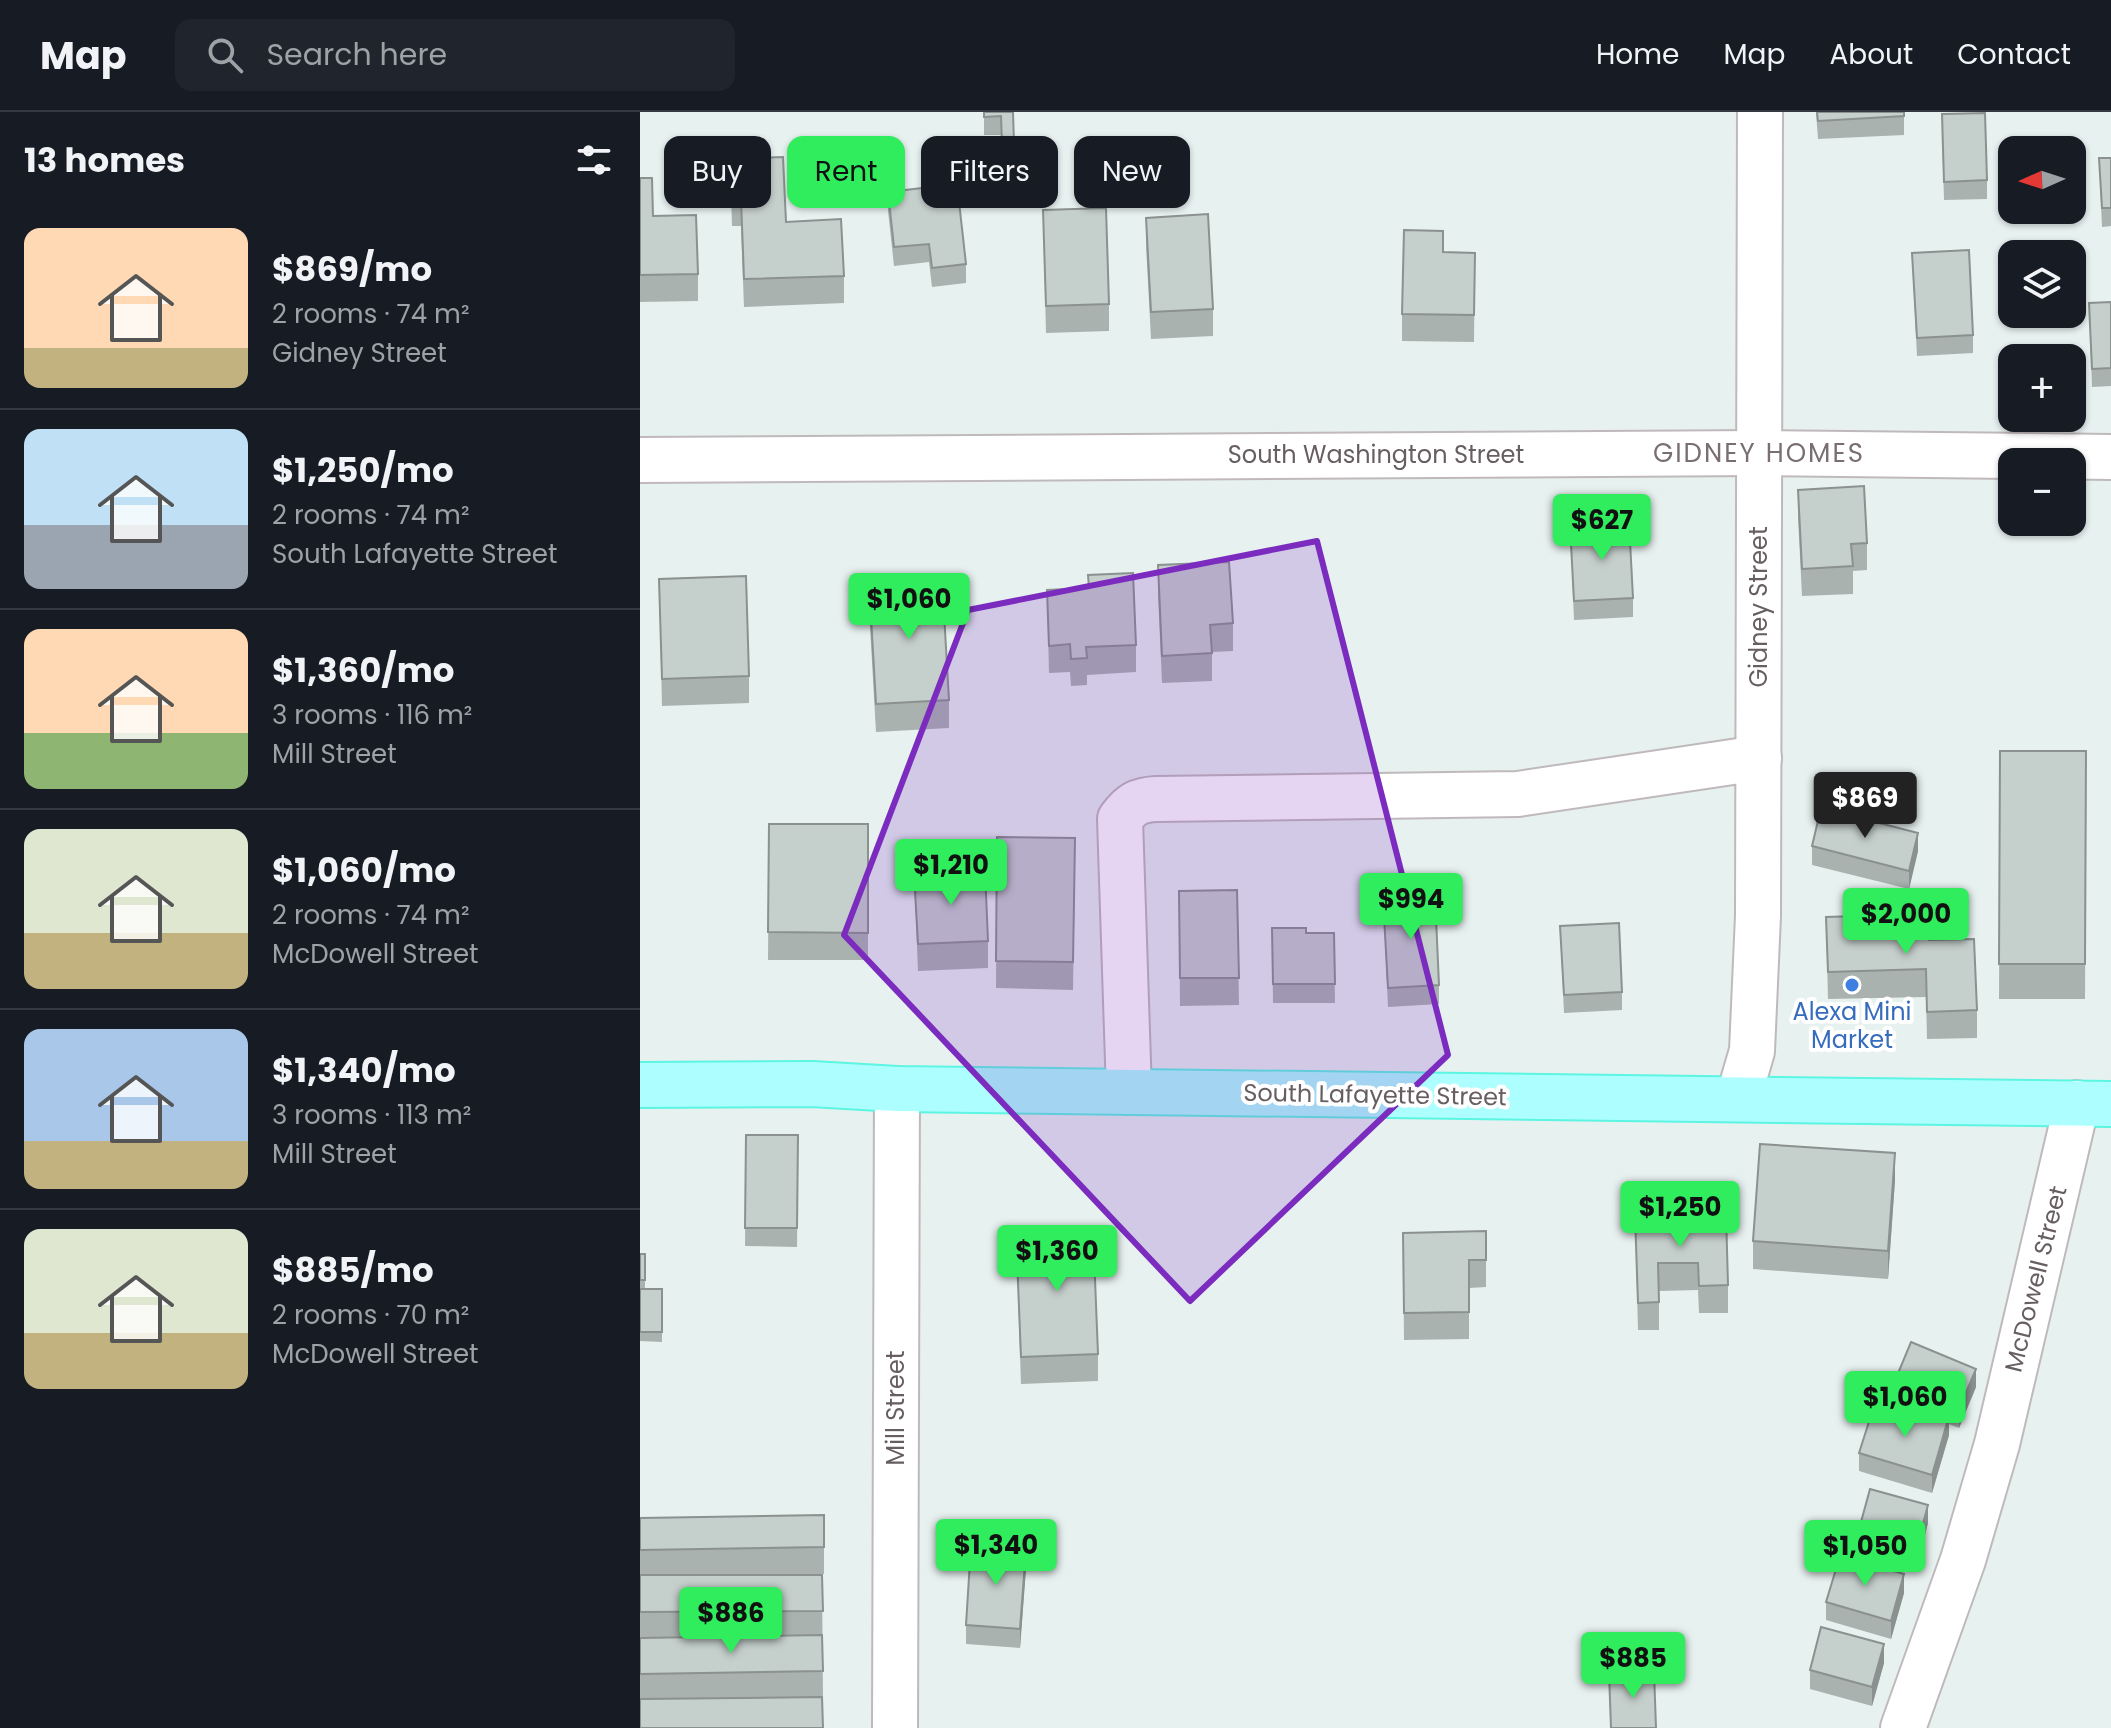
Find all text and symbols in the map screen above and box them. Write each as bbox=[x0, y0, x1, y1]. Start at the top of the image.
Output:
search box bbox=[175, 19, 735, 91]
text: Map bbox=[40, 29, 127, 82]
icon: search bbox=[203, 33, 247, 77]
text: Search here bbox=[267, 33, 447, 76]
text: Home bbox=[1596, 35, 1679, 74]
text: Map bbox=[1723, 35, 1785, 74]
text: About bbox=[1829, 35, 1913, 74]
text: Contact bbox=[1957, 35, 2071, 74]
text: 13 homes bbox=[24, 136, 185, 184]
chip: Buy bbox=[664, 136, 771, 208]
chip: Rent bbox=[787, 136, 905, 208]
chip: Filters bbox=[921, 136, 1058, 208]
chip: New bbox=[1074, 136, 1190, 208]
north arrow bbox=[1998, 136, 2086, 224]
map controls bbox=[1998, 136, 2086, 536]
icon: filters bbox=[572, 138, 616, 182]
button: layers bbox=[1998, 240, 2086, 328]
text: $869/mo bbox=[272, 245, 432, 293]
icon: home bbox=[88, 260, 184, 356]
text: 2 rooms · 74 m² bbox=[272, 296, 469, 332]
text: Gidney Street bbox=[272, 335, 447, 371]
button: + bbox=[1998, 344, 2086, 432]
district label: GIDNEY HOMES bbox=[1653, 435, 1865, 471]
street label: South Washington Street bbox=[1228, 438, 1524, 471]
text: $1,250/mo bbox=[272, 446, 454, 494]
button: − bbox=[1998, 448, 2086, 536]
icon: home bbox=[88, 461, 184, 557]
pin: $627 bbox=[1555, 494, 1649, 562]
text: 2 rooms · 74 m² bbox=[272, 497, 469, 533]
text: $627 bbox=[1571, 502, 1633, 538]
street label: Gidney Street bbox=[1742, 526, 1775, 688]
text: South Lafayette Street bbox=[272, 536, 557, 572]
pin: $1,060 bbox=[844, 573, 974, 641]
text: $1,060 bbox=[867, 581, 951, 617]
text: $1,360/mo bbox=[272, 646, 454, 694]
icon: home bbox=[88, 661, 184, 757]
text: 3 rooms · 116 m² bbox=[272, 697, 472, 733]
text: Mill Street bbox=[272, 736, 397, 772]
pin: $869 bbox=[1818, 772, 1912, 840]
text: $869 bbox=[1832, 780, 1898, 816]
pin: $1,210 bbox=[886, 839, 1016, 907]
text: $1,060/mo bbox=[272, 846, 456, 894]
text: $1,210 bbox=[913, 847, 989, 883]
icon: home bbox=[88, 861, 184, 957]
pin: $994 bbox=[1364, 873, 1458, 941]
text: $994 bbox=[1378, 881, 1444, 917]
pin: $2,000 bbox=[1841, 888, 1971, 956]
text: $2,000 bbox=[1861, 896, 1951, 932]
text: 2 rooms · 74 m² bbox=[272, 897, 469, 933]
text: McDowell Street bbox=[272, 936, 479, 972]
marker: Alexa Mini Market bbox=[1843, 976, 1861, 994]
place label: Alexa Mini Market bbox=[1793, 995, 1911, 1056]
text: $1,340/mo bbox=[272, 1046, 456, 1094]
icon: home bbox=[88, 1061, 184, 1157]
street label: South Lafayette Street bbox=[1243, 1076, 1507, 1113]
text: 3 rooms · 113 m² bbox=[272, 1097, 471, 1133]
text: Mill Street bbox=[272, 1136, 397, 1172]
pin: $1,250 bbox=[1615, 1181, 1745, 1249]
street label: McDowell Street bbox=[1996, 1182, 2075, 1375]
text: $1,250 bbox=[1638, 1189, 1722, 1225]
pin: $1,360 bbox=[992, 1225, 1122, 1293]
text: $1,360 bbox=[1015, 1233, 1099, 1269]
text: $885/mo bbox=[272, 1246, 434, 1294]
icon: home bbox=[88, 1261, 184, 1357]
text: 2 rooms · 70 m² bbox=[272, 1297, 469, 1333]
text: McDowell Street bbox=[272, 1336, 479, 1372]
street label: Mill Street bbox=[879, 1350, 912, 1466]
pin: $1,060 bbox=[1840, 1371, 1970, 1439]
text: $1,060 bbox=[1863, 1379, 1947, 1415]
pin: $1,340 bbox=[931, 1519, 1061, 1587]
pin: $1,050 bbox=[1800, 1520, 1930, 1588]
text: $1,340 bbox=[954, 1527, 1038, 1563]
text: $1,050 bbox=[1822, 1528, 1908, 1564]
pin: $886 bbox=[684, 1587, 778, 1655]
text: $886 bbox=[697, 1595, 765, 1631]
pin: $885 bbox=[1586, 1632, 1680, 1700]
text: $885 bbox=[1599, 1640, 1667, 1676]

